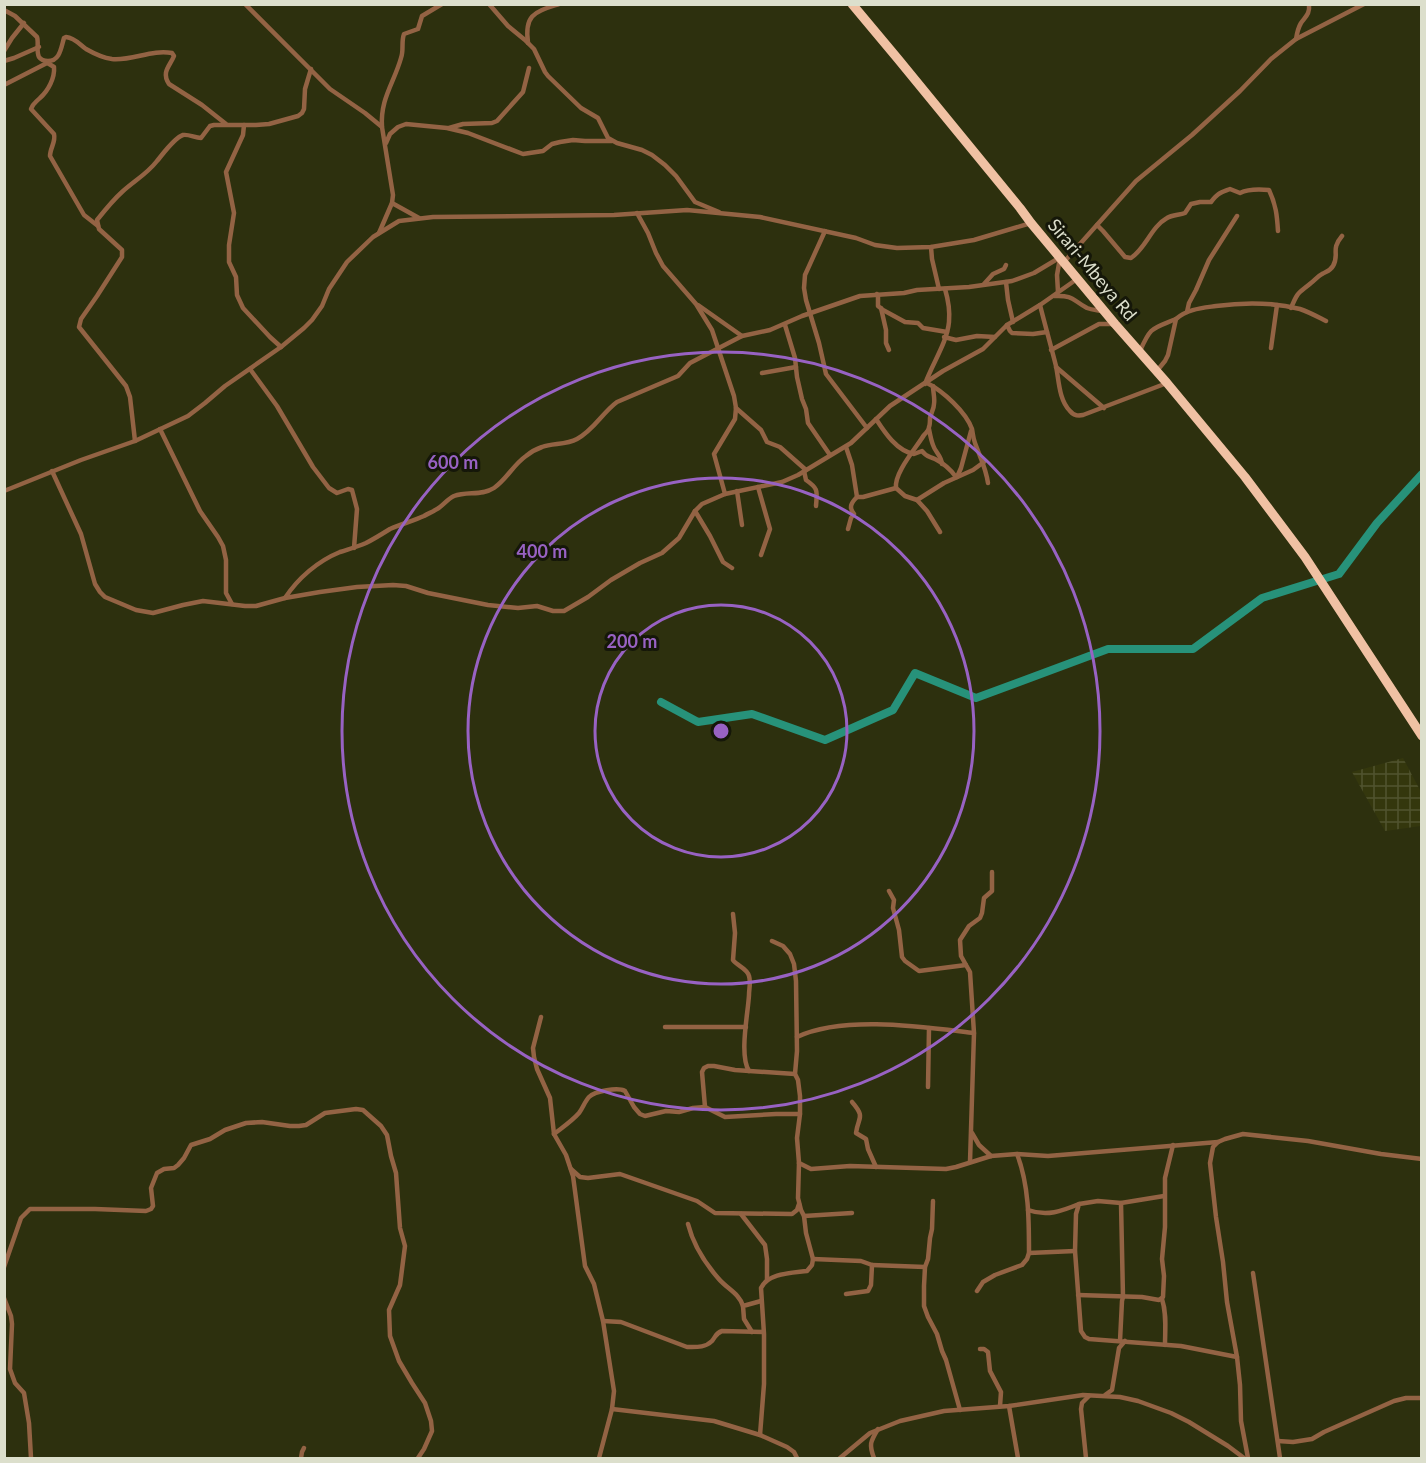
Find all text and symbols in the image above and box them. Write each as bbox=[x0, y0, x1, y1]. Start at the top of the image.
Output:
street label: Sirari-Mbeya Rd bbox=[1044, 214, 1142, 325]
text: 600 m bbox=[428, 451, 478, 473]
text: 400 m bbox=[517, 540, 567, 562]
text: 200 m bbox=[607, 630, 657, 652]
centre of rings bbox=[711, 721, 731, 741]

